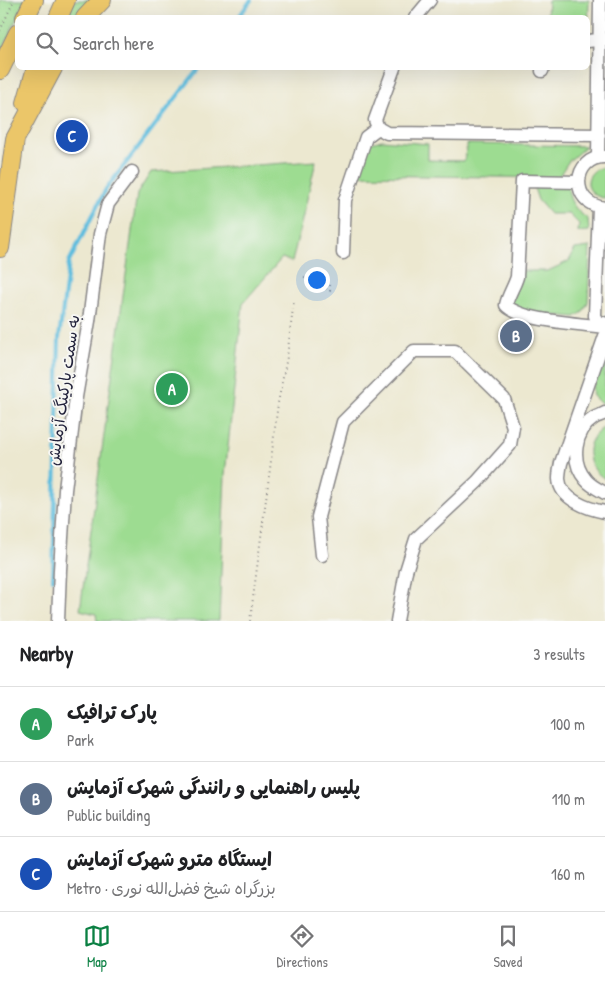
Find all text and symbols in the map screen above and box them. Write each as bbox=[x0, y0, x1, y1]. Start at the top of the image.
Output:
search box bbox=[15, 15, 590, 70]
icon: search bbox=[33, 29, 61, 57]
text: Search here bbox=[73, 30, 154, 56]
pin: C bbox=[56, 117, 88, 155]
your location bbox=[304, 267, 330, 293]
street label: به سمت پارکینگ آزمایش bbox=[42, 313, 84, 467]
pin: B bbox=[500, 317, 532, 355]
pin: A bbox=[156, 370, 188, 408]
text: Nearby bbox=[20, 639, 73, 668]
text: 3 results bbox=[533, 643, 585, 665]
text: پارک ترافیک bbox=[67, 699, 157, 725]
text: A bbox=[32, 713, 40, 735]
text: 100 m bbox=[550, 713, 585, 735]
text: Park bbox=[67, 729, 94, 751]
text: پلیس راهنمایی و رانندگی شهرک آزمایش bbox=[67, 774, 360, 800]
text: B bbox=[32, 788, 40, 810]
text: 110 m bbox=[552, 788, 585, 810]
text: Public building bbox=[67, 804, 150, 826]
text: ایستگاه مترو شهرک آزمایش bbox=[67, 846, 272, 872]
text: C bbox=[32, 863, 40, 885]
text: 160 m bbox=[551, 863, 585, 885]
text: Metro · بزرگراه شیخ فضل‌الله نوری bbox=[67, 877, 276, 899]
tab: Map bbox=[83, 922, 111, 971]
tab: Directions bbox=[276, 922, 328, 971]
tab: Saved bbox=[494, 922, 522, 971]

